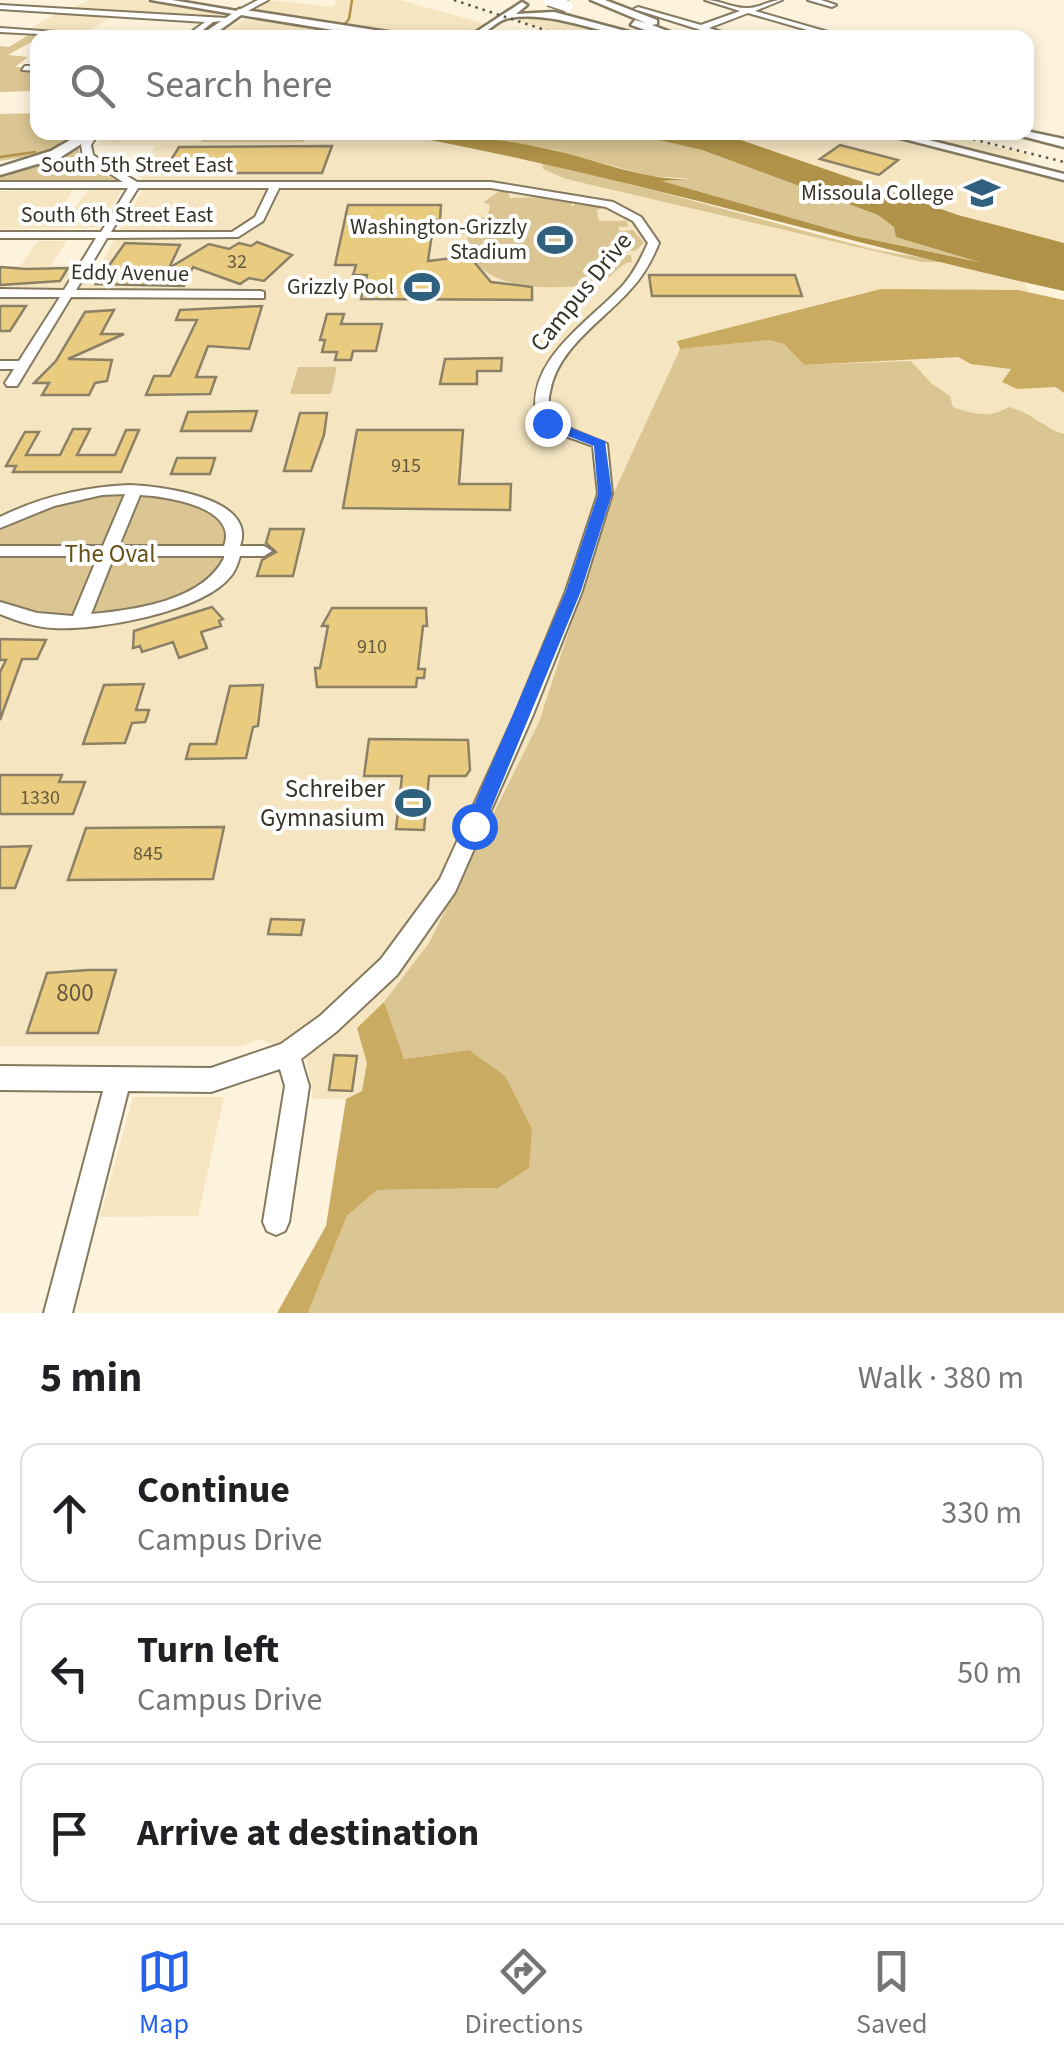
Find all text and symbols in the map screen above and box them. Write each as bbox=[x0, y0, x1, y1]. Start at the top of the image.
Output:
search box bbox=[30, 30, 1034, 140]
icon: search bbox=[65, 58, 120, 113]
text: Search here bbox=[145, 58, 332, 112]
street label: South 5th Street East bbox=[41, 149, 234, 181]
school or university icon: Missoula College bbox=[963, 174, 1001, 212]
place label: Missoula College bbox=[801, 177, 954, 209]
street label: South 6th Street East bbox=[21, 199, 214, 231]
place label: Washington-Grizzly Stadium bbox=[350, 211, 528, 268]
sports icon: Washington-Grizzly Stadium bbox=[536, 221, 574, 259]
street label: Campus Drive bbox=[521, 224, 641, 360]
house number: 32 bbox=[227, 248, 247, 276]
street label: Eddy Avenue bbox=[71, 256, 189, 290]
sports icon: Grizzly Pool bbox=[403, 268, 441, 306]
place label: Grizzly Pool bbox=[287, 271, 394, 303]
route end bbox=[525, 401, 571, 447]
house number: 915 bbox=[391, 452, 421, 480]
park label: The Oval bbox=[64, 536, 156, 572]
house number: 910 bbox=[357, 633, 387, 661]
place label: Schreiber Gymnasium bbox=[260, 771, 385, 836]
house number: 1330 bbox=[20, 784, 60, 812]
sports icon: Schreiber Gymnasium bbox=[394, 784, 432, 822]
route start bbox=[452, 804, 498, 850]
house number: 845 bbox=[133, 840, 163, 868]
house number: 800 bbox=[56, 975, 94, 1011]
text: 5 min bbox=[40, 1348, 142, 1408]
text: Walk · 380 m bbox=[858, 1355, 1024, 1401]
text: Continue bbox=[137, 1463, 290, 1517]
icon: ahead bbox=[42, 1486, 97, 1541]
text: 330 m bbox=[941, 1490, 1022, 1536]
text: Campus Drive bbox=[137, 1517, 322, 1563]
text: Turn left bbox=[137, 1623, 279, 1677]
icon: left bbox=[42, 1646, 97, 1701]
text: 50 m bbox=[957, 1650, 1022, 1696]
text: Campus Drive bbox=[137, 1677, 322, 1723]
icon: arrive bbox=[42, 1806, 97, 1861]
text: Arrive at destination bbox=[137, 1806, 479, 1860]
tab: Map bbox=[137, 1944, 192, 2044]
tab: Directions bbox=[465, 1944, 583, 2044]
tab: Saved bbox=[856, 1944, 927, 2044]

